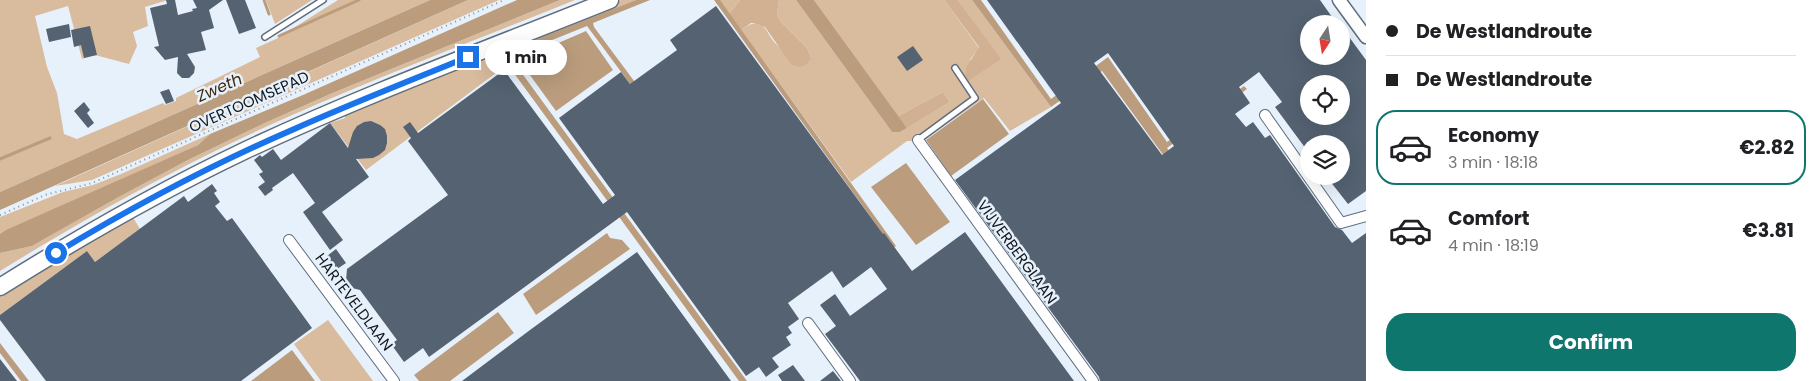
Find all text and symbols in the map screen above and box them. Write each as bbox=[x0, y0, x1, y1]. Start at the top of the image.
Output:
north arrow bbox=[1300, 15, 1350, 65]
map controls bbox=[1300, 15, 1350, 185]
text: De Westlandroute bbox=[1416, 18, 1592, 45]
callout: 1 min bbox=[486, 40, 568, 74]
route end bbox=[457, 46, 479, 68]
text: 1 min bbox=[505, 46, 547, 69]
street label: OVERTOOMSEPAD bbox=[185, 66, 312, 137]
text: De Westlandroute bbox=[1416, 66, 1592, 93]
water label: Zweth bbox=[192, 67, 246, 108]
button: locate bbox=[1300, 75, 1350, 125]
text: Economy bbox=[1448, 122, 1539, 149]
icon: car bbox=[1388, 125, 1433, 170]
text: €2.82 bbox=[1740, 134, 1794, 161]
button: layers bbox=[1300, 135, 1350, 185]
text: 3 min · 18:18 bbox=[1448, 151, 1538, 174]
street label: VIJVERBERGLAAN bbox=[973, 196, 1062, 308]
text: Comfort bbox=[1448, 205, 1530, 232]
icon: car bbox=[1388, 208, 1433, 253]
text: €3.81 bbox=[1743, 217, 1794, 244]
text: 4 min · 18:19 bbox=[1448, 234, 1539, 257]
route start bbox=[45, 242, 67, 264]
street label: HARTEVELDLAAN bbox=[311, 248, 398, 355]
button: Confirm bbox=[1386, 313, 1796, 371]

